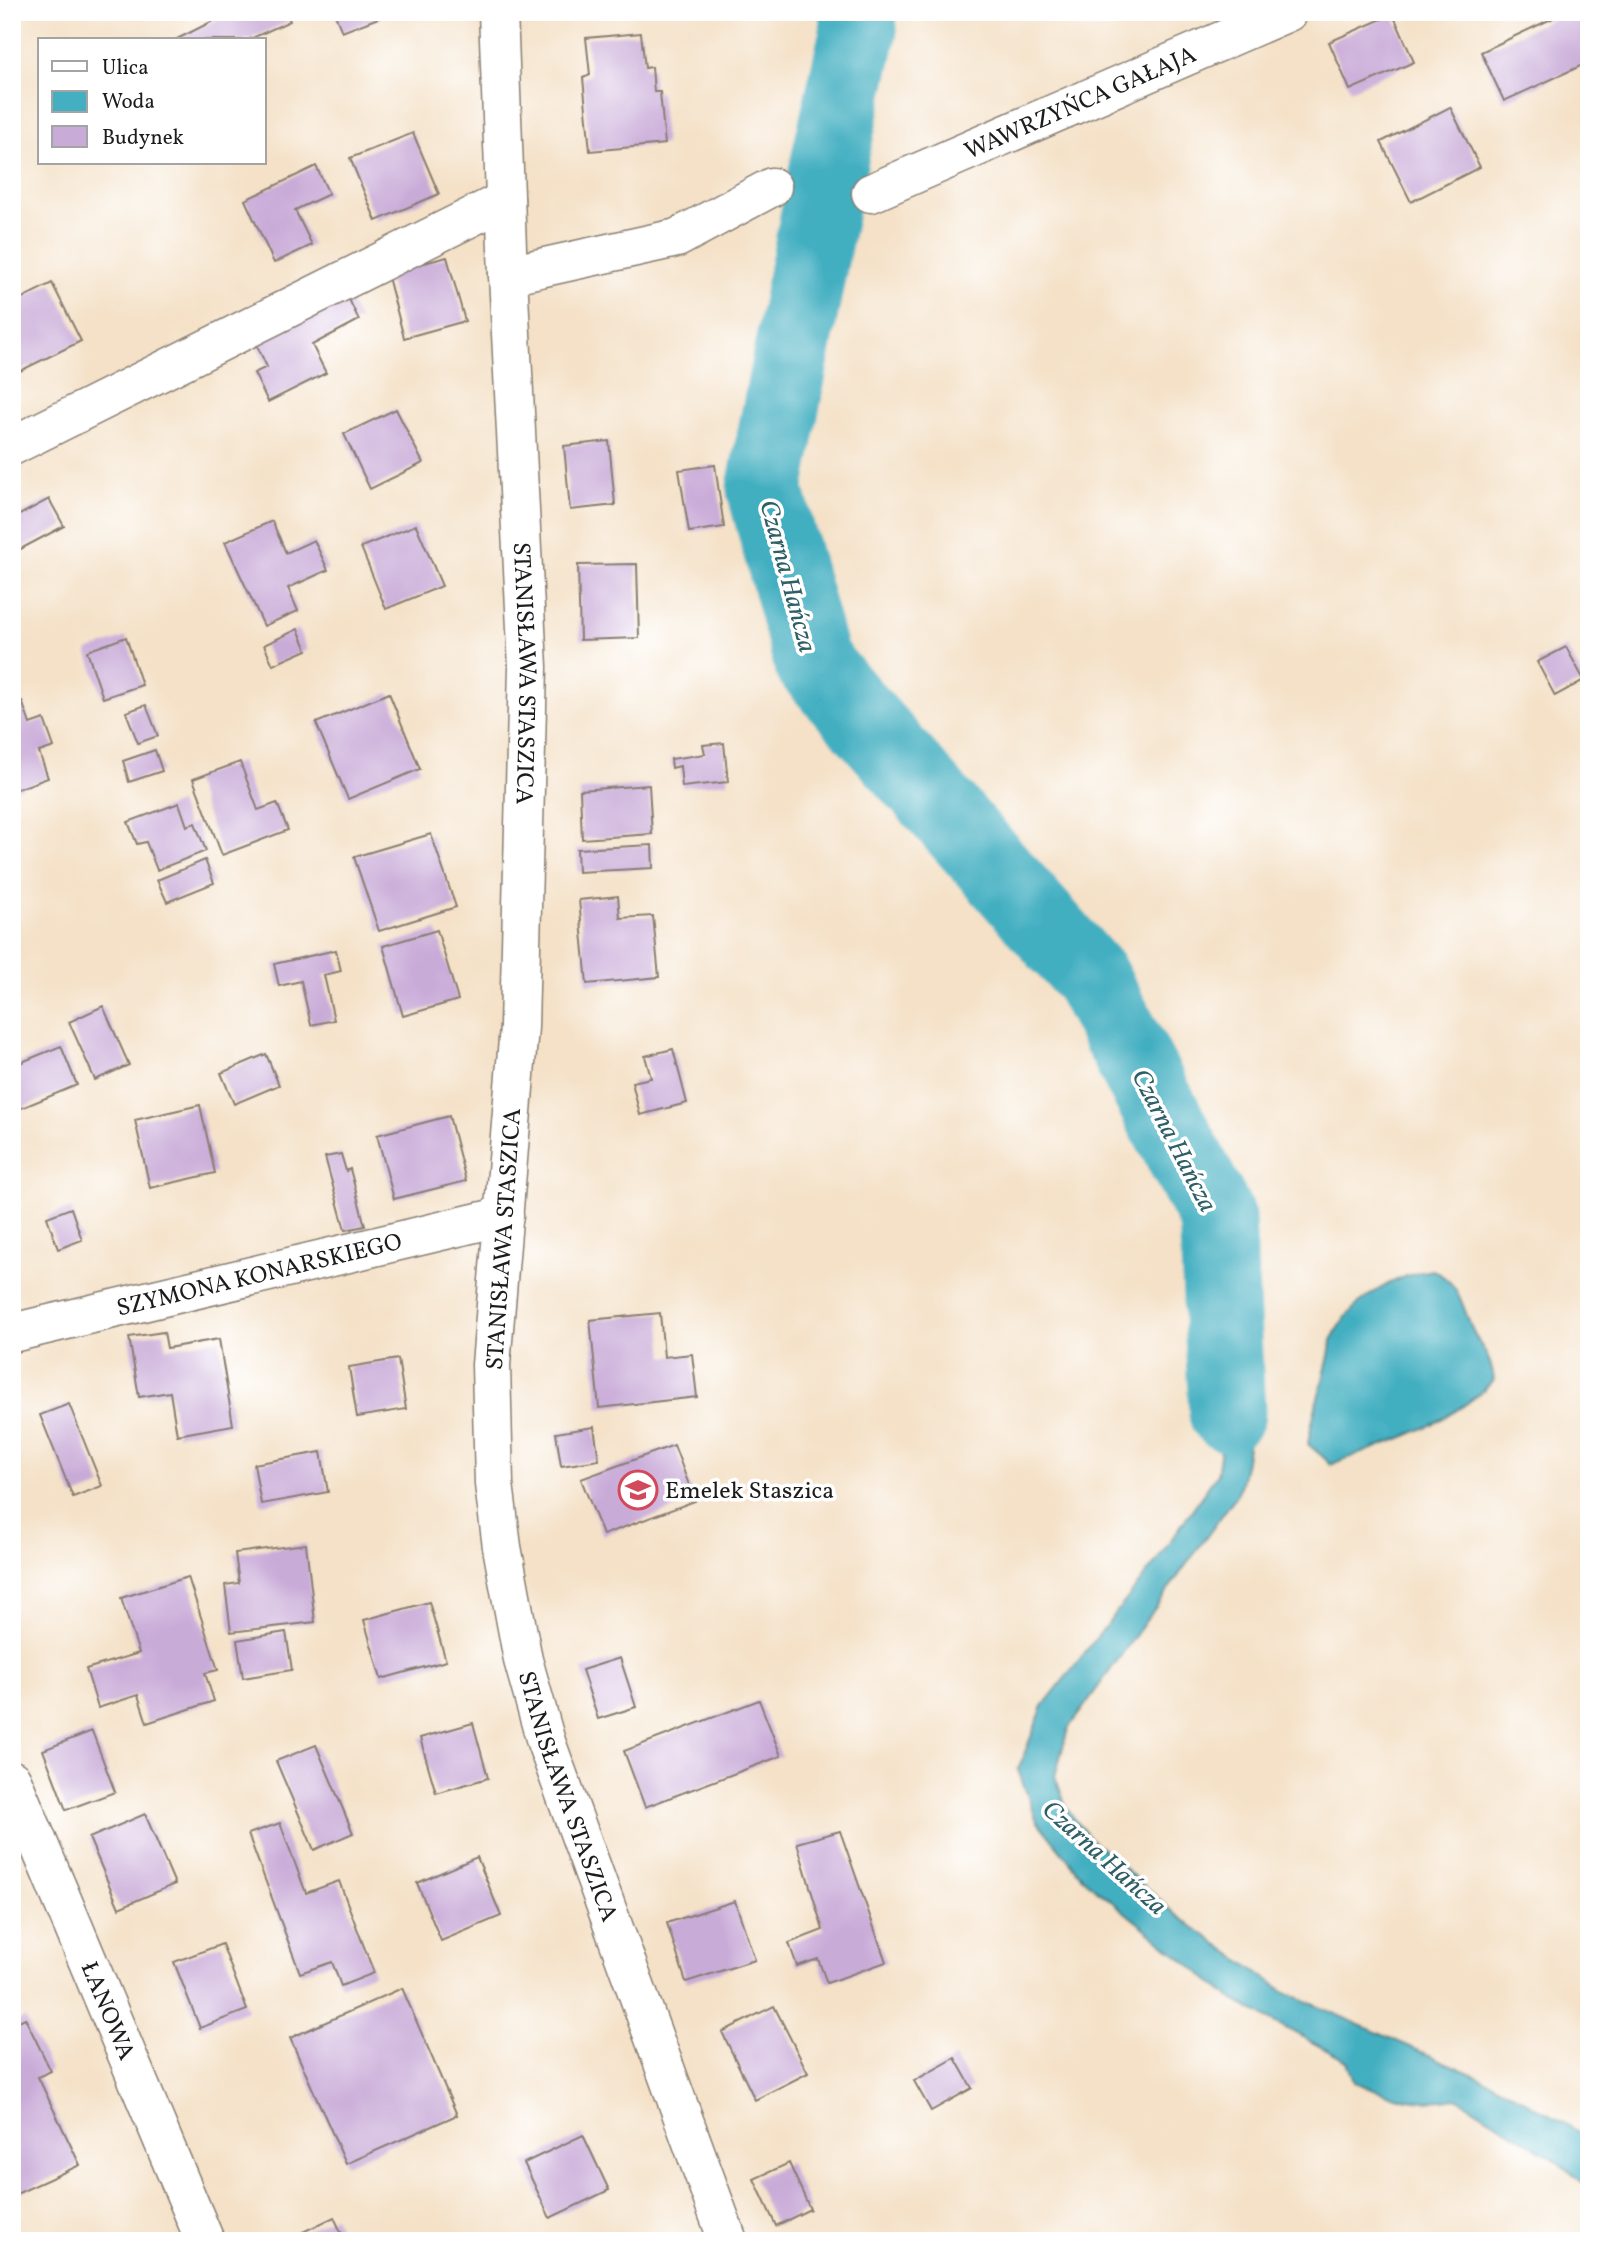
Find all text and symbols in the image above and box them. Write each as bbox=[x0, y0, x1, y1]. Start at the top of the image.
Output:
legend bbox=[38, 38, 266, 164]
street label: WAWRZYŃCA GAŁAJA bbox=[960, 39, 1202, 169]
text: Ulica bbox=[102, 54, 149, 83]
text: Woda bbox=[102, 88, 155, 117]
text: Budynek bbox=[102, 124, 185, 153]
water label: Czarna Hańcza bbox=[749, 496, 825, 657]
street label: STANISŁAWA STASZICA bbox=[503, 541, 543, 805]
water label: Czarna Hańcza bbox=[1122, 1063, 1225, 1219]
street label: STANISŁAWA STASZICA bbox=[479, 1107, 531, 1371]
street label: SZYMONA KONARSKIEGO bbox=[113, 1226, 406, 1327]
school or university icon: Emelek Staszica bbox=[617, 1469, 659, 1511]
place label: Emelek Staszica bbox=[665, 1475, 834, 1509]
street label: STANISŁAWA STASZICA bbox=[508, 1668, 625, 1927]
water label: Czarna Hańcza bbox=[1034, 1793, 1174, 1924]
street label: ŁANOWA bbox=[71, 1957, 142, 2066]

